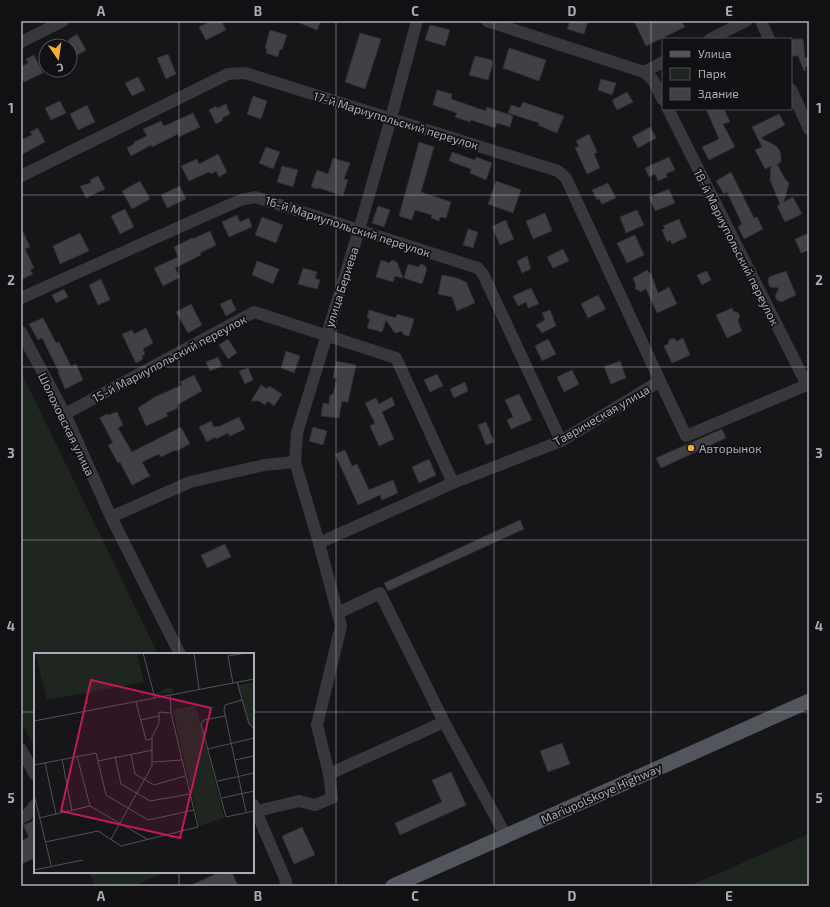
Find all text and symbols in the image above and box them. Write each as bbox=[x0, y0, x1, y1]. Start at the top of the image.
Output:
text: A bbox=[97, 3, 106, 19]
text: B bbox=[254, 3, 262, 19]
text: C bbox=[411, 3, 419, 19]
text: D bbox=[568, 3, 577, 19]
text: E bbox=[725, 3, 733, 19]
north arrow bbox=[38, 38, 78, 78]
legend bbox=[662, 38, 792, 110]
text: Улица bbox=[698, 46, 731, 60]
text: С bbox=[55, 61, 65, 75]
text: Парк bbox=[698, 66, 727, 80]
text: Здание bbox=[698, 86, 739, 100]
street label: 17-й Мариупольский переулок bbox=[311, 88, 481, 153]
text: 1 bbox=[8, 100, 14, 116]
text: 1 bbox=[816, 100, 822, 116]
street label: 18-й Мариупольский переулок bbox=[691, 167, 783, 328]
street label: 16-й Мариупольский переулок bbox=[263, 193, 433, 260]
street label: улица Бериева bbox=[321, 245, 362, 329]
text: 2 bbox=[7, 272, 15, 288]
text: 2 bbox=[815, 272, 823, 288]
street label: 15-й Мариупольский переулок bbox=[90, 311, 249, 406]
street label: Шолоховская улица bbox=[35, 370, 98, 478]
street label: Таврическая улица bbox=[550, 382, 652, 449]
place label: Авторынок bbox=[699, 441, 762, 455]
marker: Авторынок bbox=[686, 443, 696, 453]
text: 3 bbox=[7, 445, 15, 461]
text: 3 bbox=[815, 445, 823, 461]
text: 4 bbox=[7, 618, 15, 634]
text: 4 bbox=[815, 618, 823, 634]
inset map bbox=[34, 653, 254, 873]
street label: Mariupolskoye Highway bbox=[538, 760, 664, 826]
text: 5 bbox=[7, 790, 15, 806]
text: 5 bbox=[815, 790, 823, 806]
text: A bbox=[97, 888, 106, 904]
text: B bbox=[254, 888, 262, 904]
text: C bbox=[411, 888, 419, 904]
text: D bbox=[568, 888, 577, 904]
text: E bbox=[725, 888, 733, 904]

